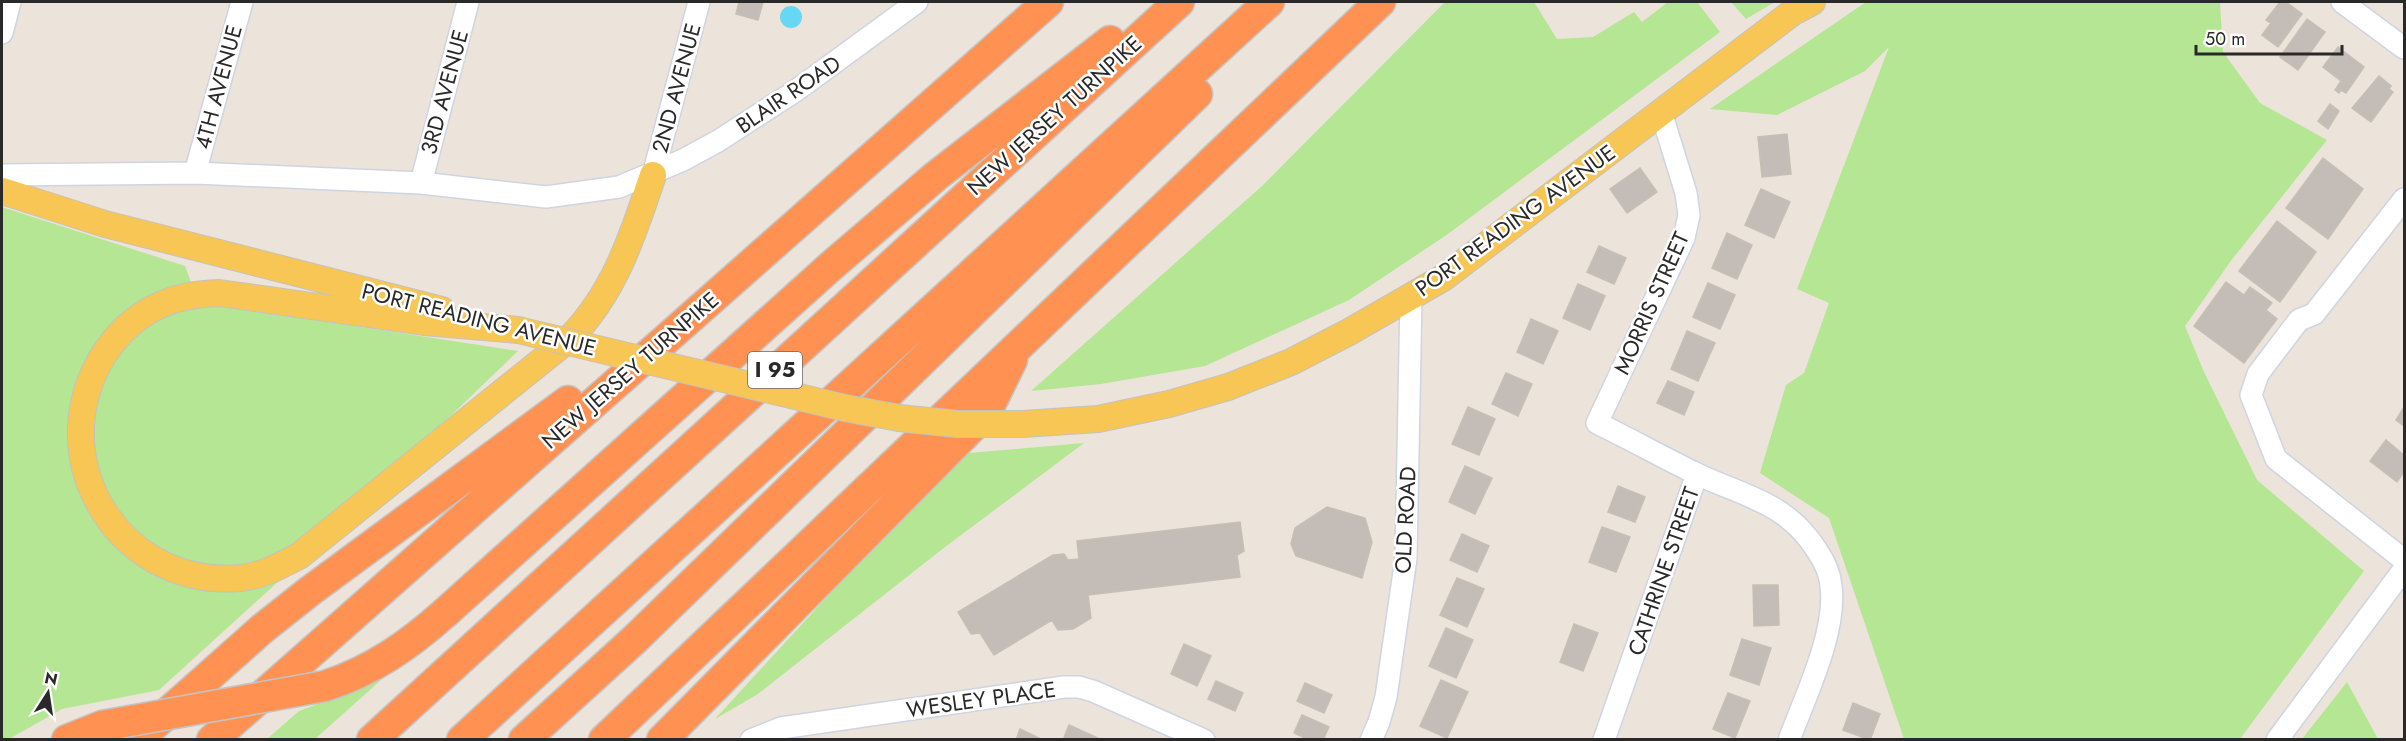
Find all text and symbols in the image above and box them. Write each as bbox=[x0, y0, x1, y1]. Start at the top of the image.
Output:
scale bar bbox=[2196, 18, 2342, 56]
street label: 2ND AVENUE bbox=[643, 20, 709, 156]
street label: 4TH AVENUE bbox=[186, 21, 250, 153]
street label: 3RD AVENUE bbox=[412, 26, 476, 158]
text: 50 m bbox=[2205, 26, 2245, 52]
street label: NEW JERSEY TURNPIKE bbox=[959, 28, 1149, 202]
street label: BLAIR ROAD bbox=[729, 47, 847, 141]
street label: PORT READING AVENUE bbox=[1408, 136, 1622, 304]
street label: MORRIS STREET bbox=[1605, 226, 1697, 379]
street label: PORT READING AVENUE bbox=[358, 274, 600, 364]
street label: NEW JERSEY TURNPIKE bbox=[534, 284, 726, 456]
road number: I 95 bbox=[748, 352, 802, 388]
street label: OLD ROAD bbox=[1386, 466, 1424, 574]
street label: CATHRINE STREET bbox=[1619, 482, 1707, 660]
north arrow bbox=[18, 663, 78, 723]
text: N bbox=[42, 666, 60, 691]
street label: WESLEY PLACE bbox=[904, 673, 1058, 725]

